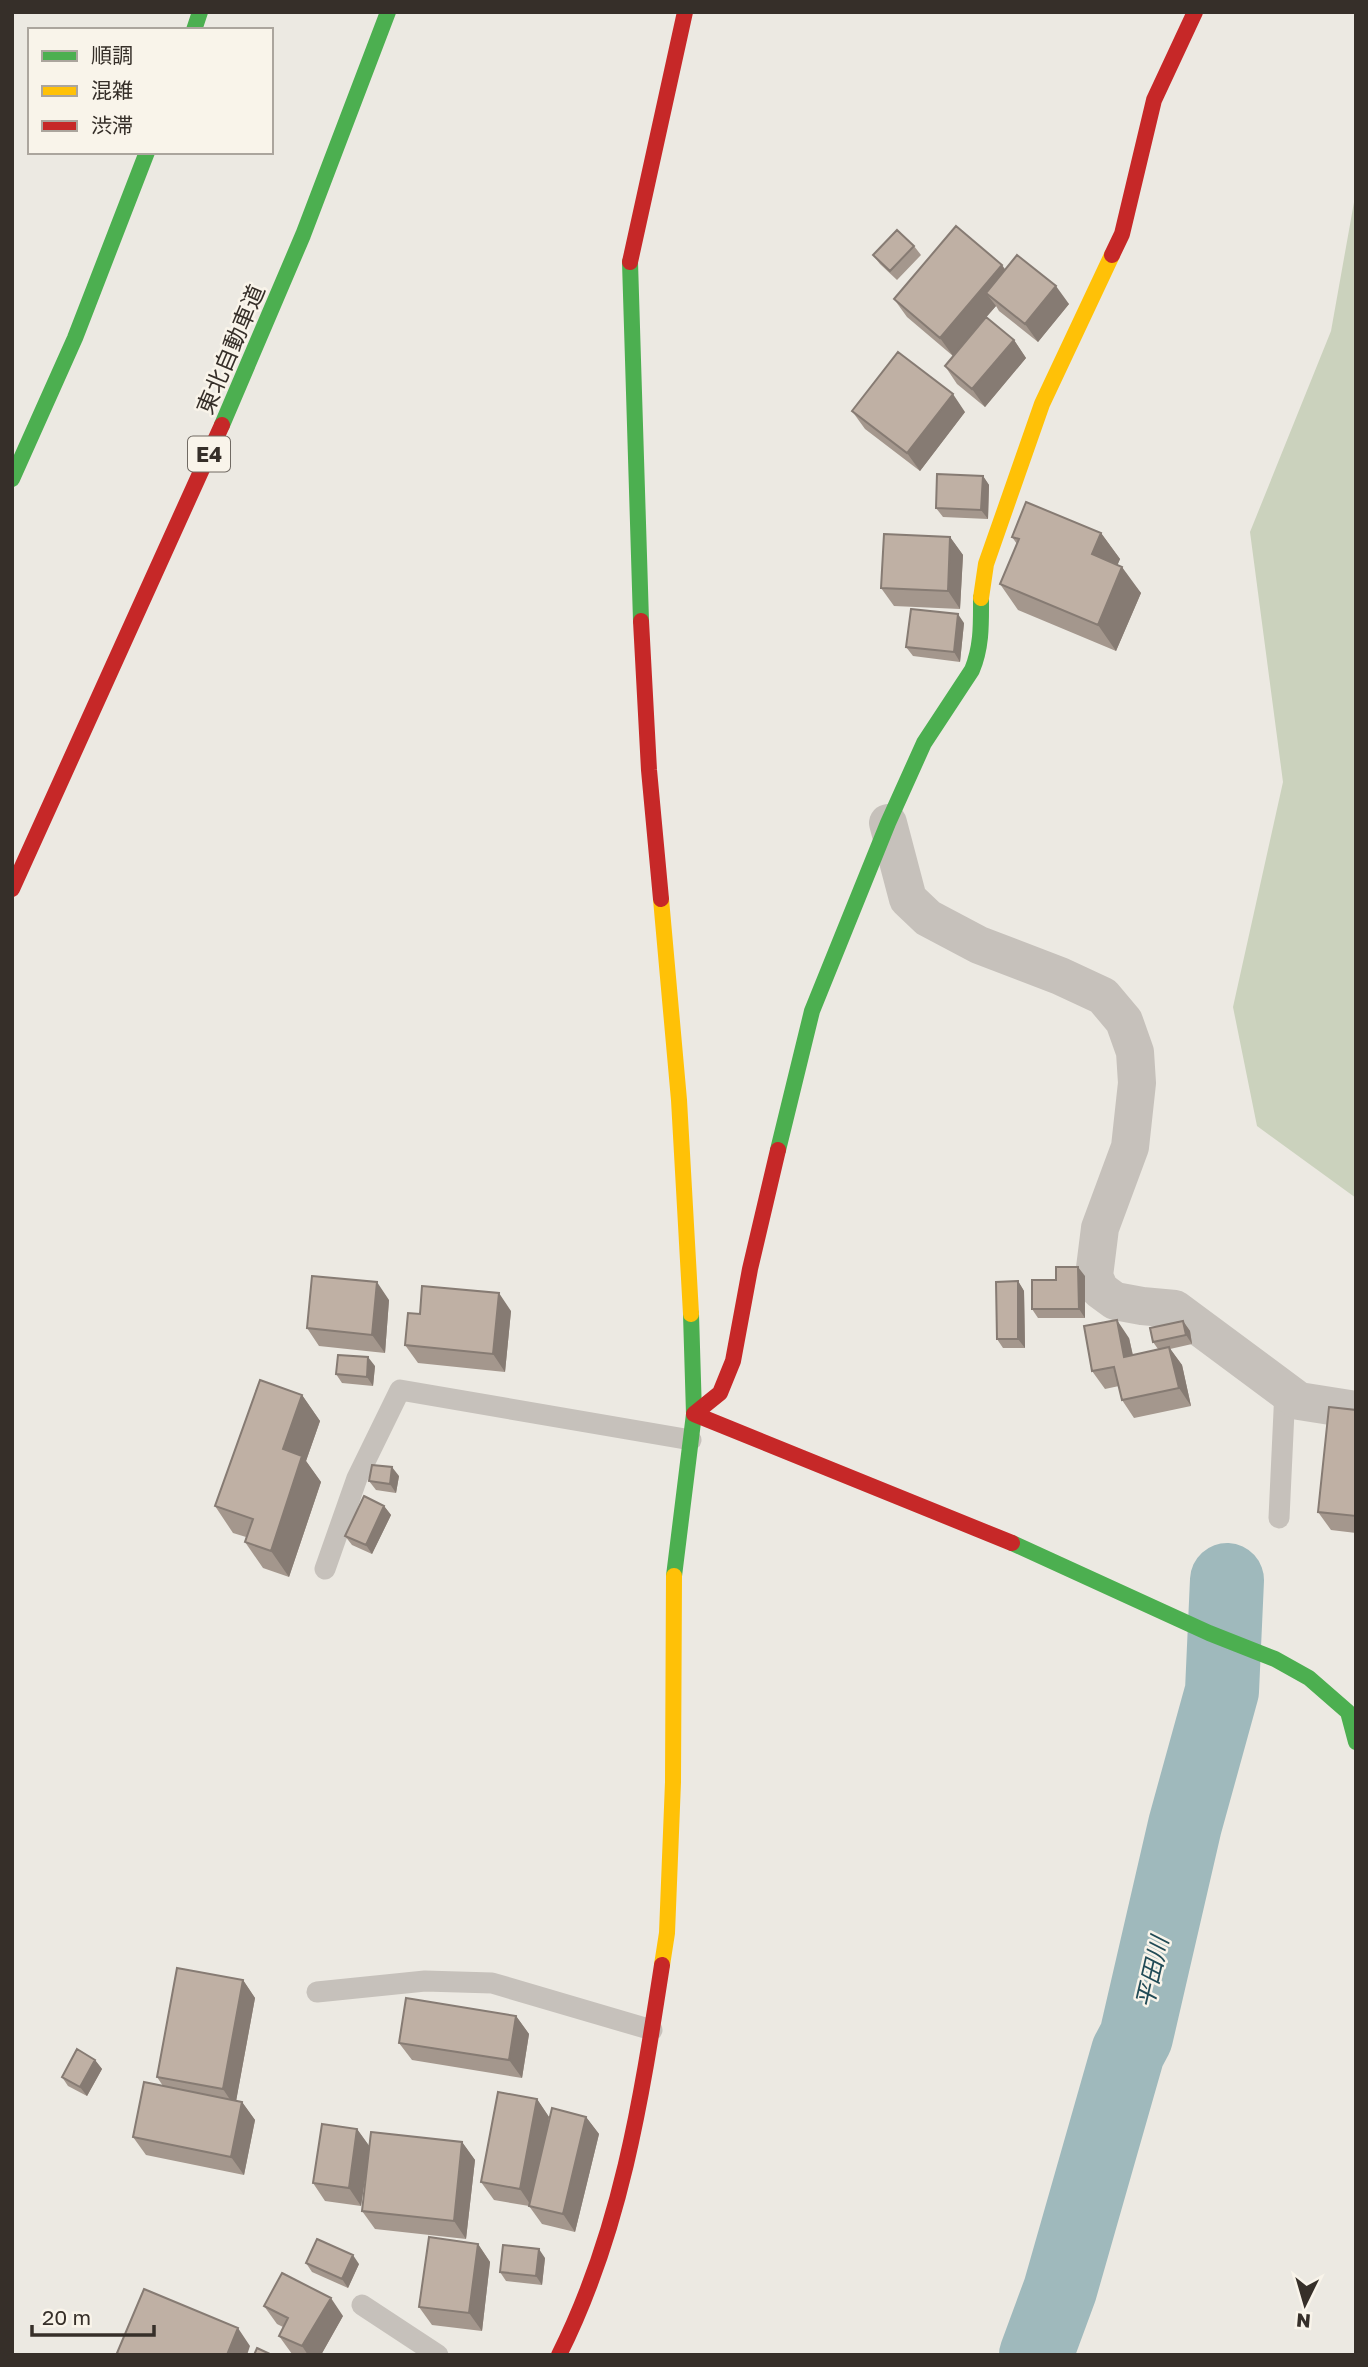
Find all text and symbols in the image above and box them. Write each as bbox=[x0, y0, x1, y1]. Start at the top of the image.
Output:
legend bbox=[28, 28, 273, 154]
text: 順調 bbox=[91, 42, 133, 68]
text: 混雑 bbox=[91, 77, 133, 103]
text: 渋滞 bbox=[91, 112, 133, 138]
street label: 東北自動車道 bbox=[190, 280, 270, 418]
road number: E4 bbox=[188, 436, 230, 472]
water label: 平田川 bbox=[1129, 1931, 1174, 2010]
north arrow bbox=[1270, 2269, 1340, 2339]
scale bar bbox=[32, 2294, 154, 2338]
text: 20 m bbox=[42, 2304, 91, 2330]
text: N bbox=[1295, 2309, 1312, 2334]

